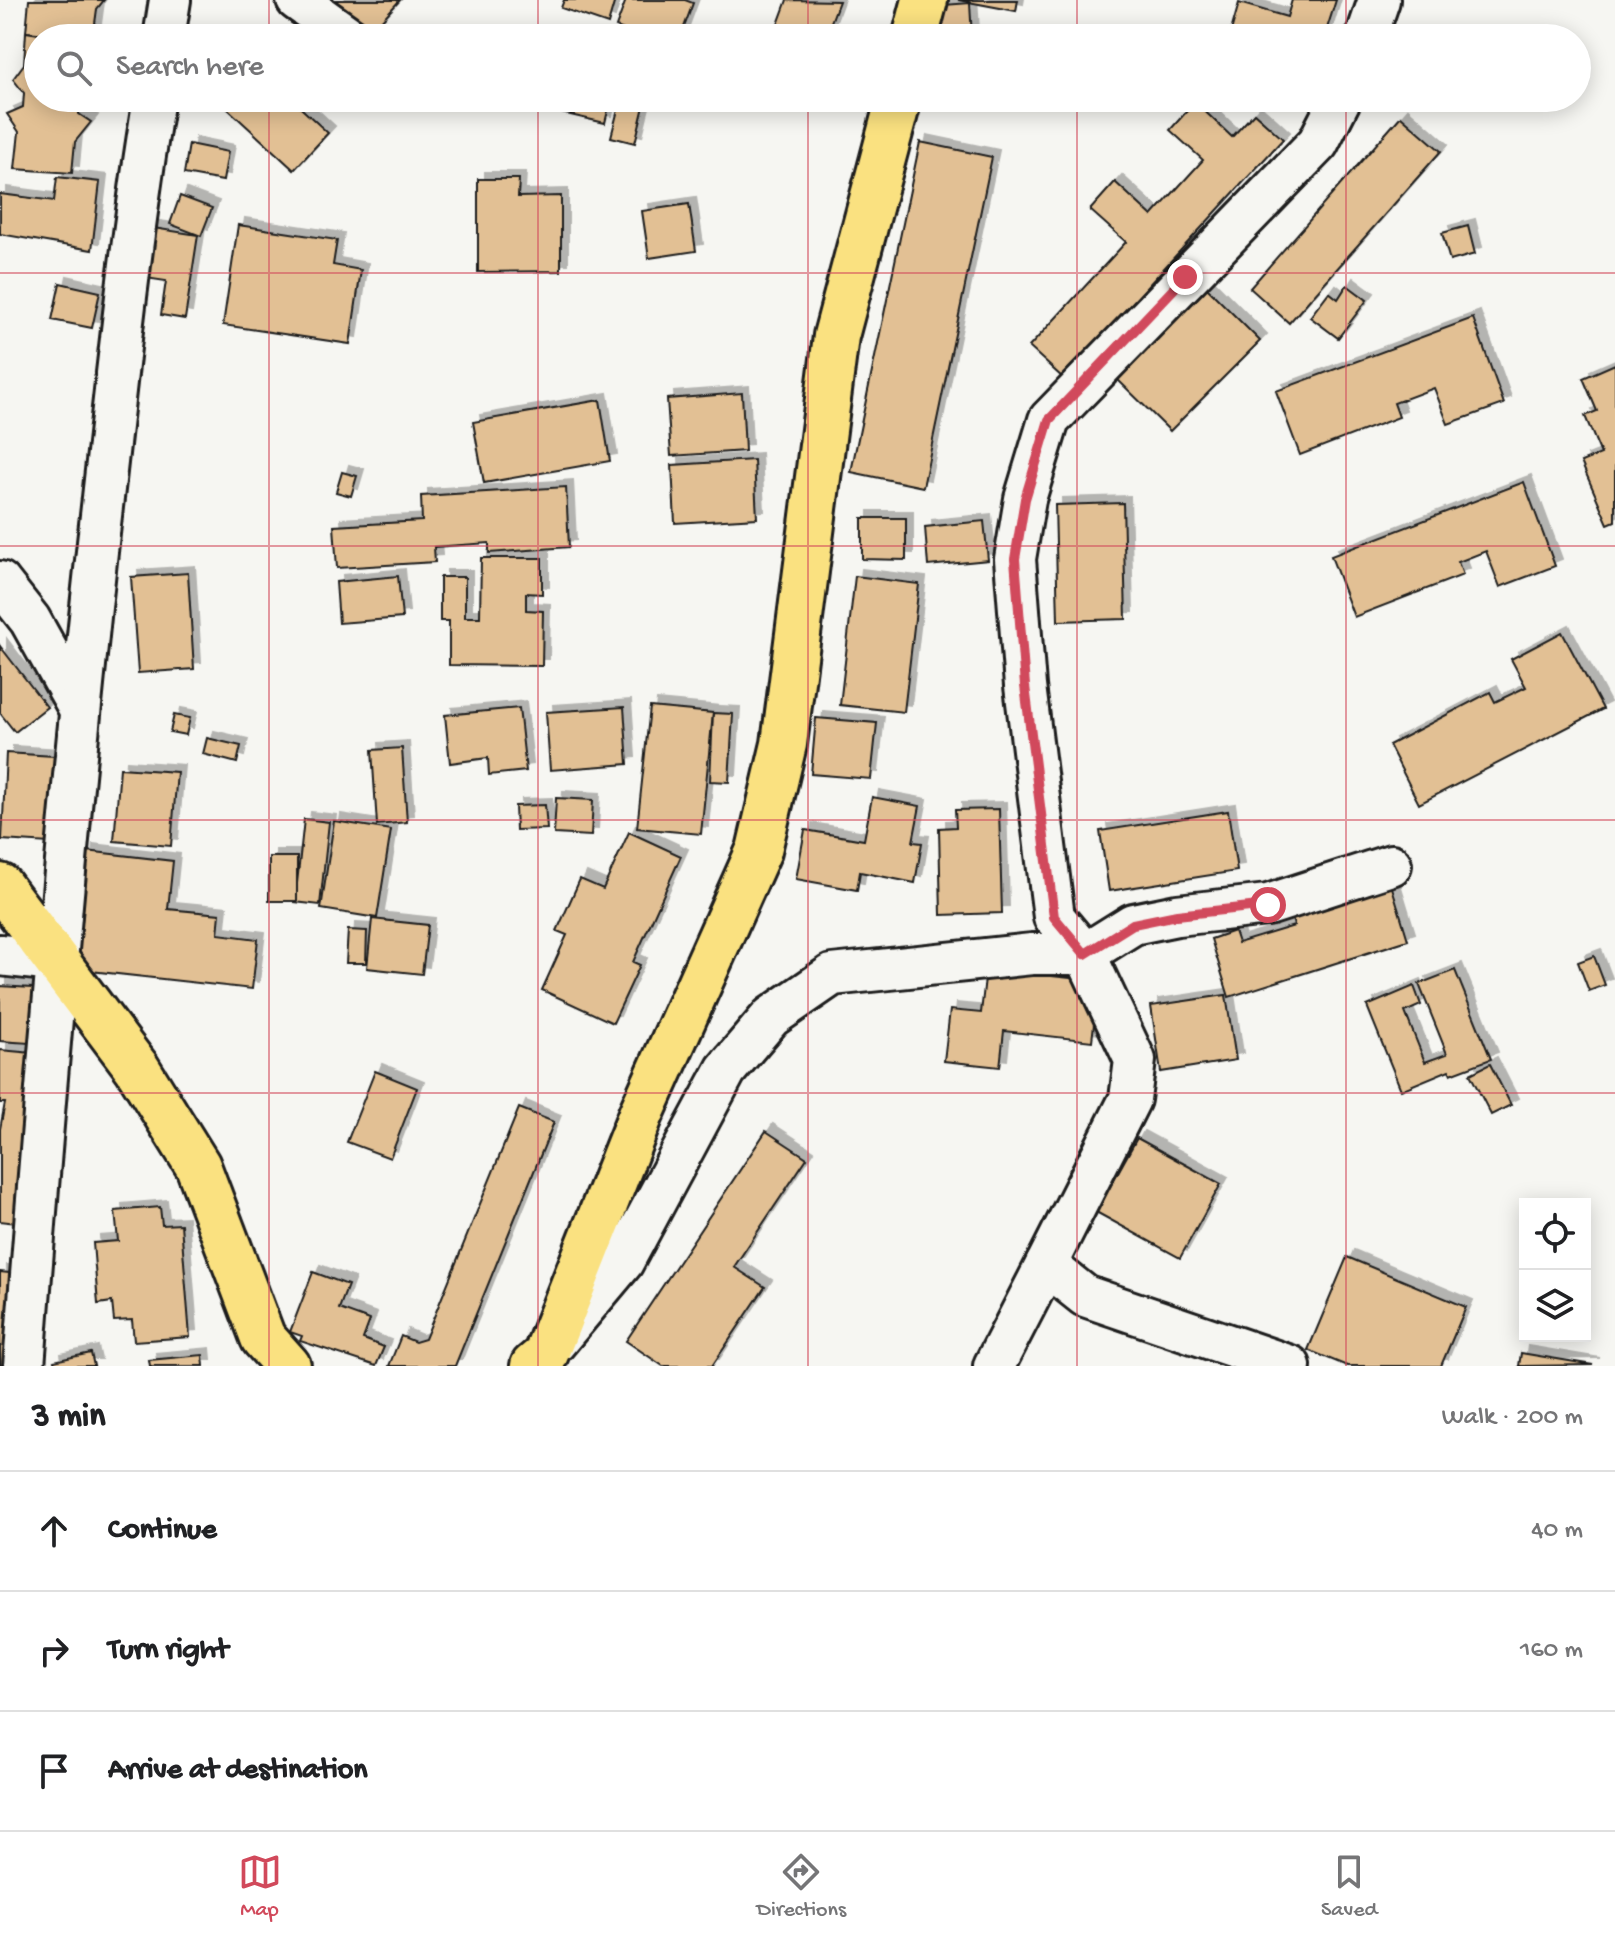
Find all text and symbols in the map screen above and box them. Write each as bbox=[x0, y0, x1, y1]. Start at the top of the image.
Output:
search box bbox=[24, 24, 1591, 112]
icon: search bbox=[52, 46, 96, 90]
text: Search here bbox=[116, 51, 264, 86]
route end bbox=[1167, 259, 1203, 295]
route start bbox=[1250, 887, 1286, 923]
map controls bbox=[1519, 1198, 1591, 1342]
button: locate bbox=[1519, 1198, 1591, 1270]
button: layers bbox=[1519, 1270, 1591, 1342]
text: 3 min bbox=[32, 1398, 105, 1438]
text: Walk · 200 m bbox=[1442, 1403, 1583, 1434]
icon: ahead bbox=[32, 1509, 76, 1553]
text: Continue bbox=[108, 1514, 217, 1549]
text: 40 m bbox=[1531, 1516, 1583, 1547]
icon: right bbox=[32, 1629, 76, 1673]
text: Turn right bbox=[108, 1634, 228, 1669]
text: 160 m bbox=[1520, 1636, 1583, 1667]
icon: arrive bbox=[32, 1749, 76, 1793]
text: Arrive at destination bbox=[108, 1754, 368, 1789]
tab: Map bbox=[238, 1850, 282, 1924]
tab: Directions bbox=[757, 1850, 846, 1924]
tab: Saved bbox=[1321, 1850, 1377, 1924]

